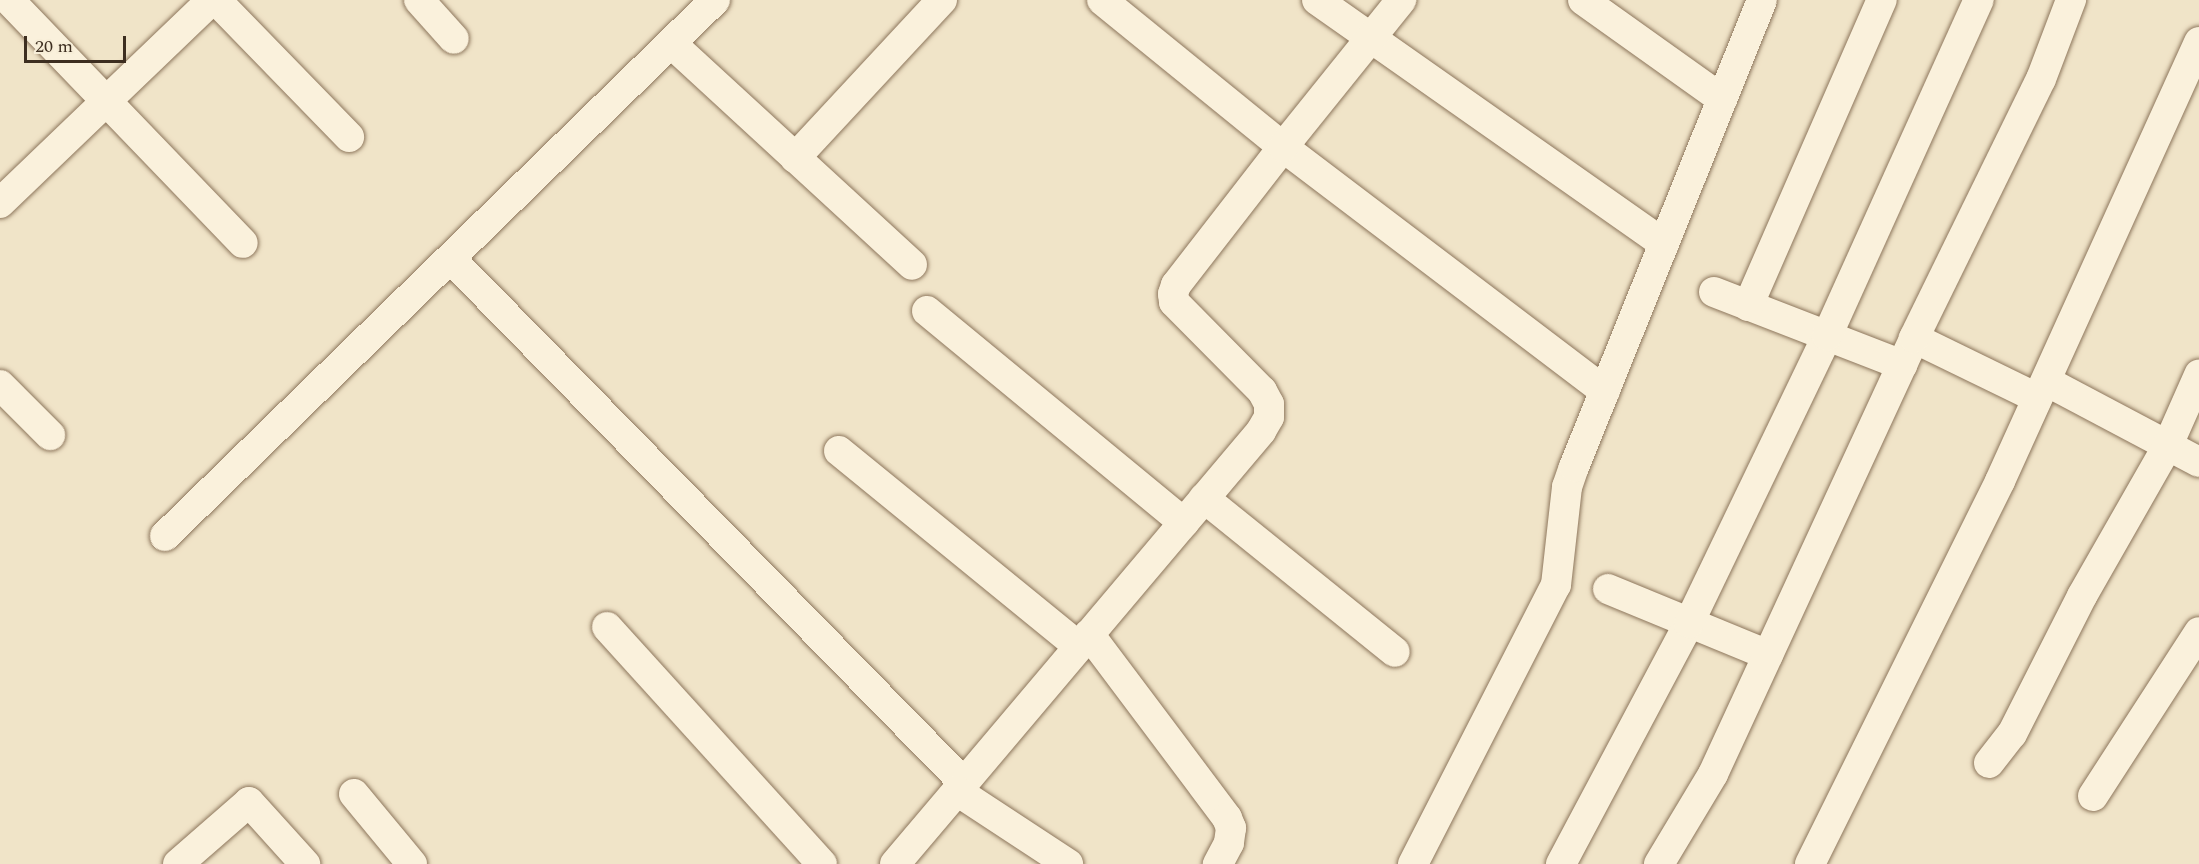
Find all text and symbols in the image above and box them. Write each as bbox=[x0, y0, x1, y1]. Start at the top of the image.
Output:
scale bar bbox=[27, 24, 129, 62]
text: 20 m bbox=[35, 33, 73, 60]

